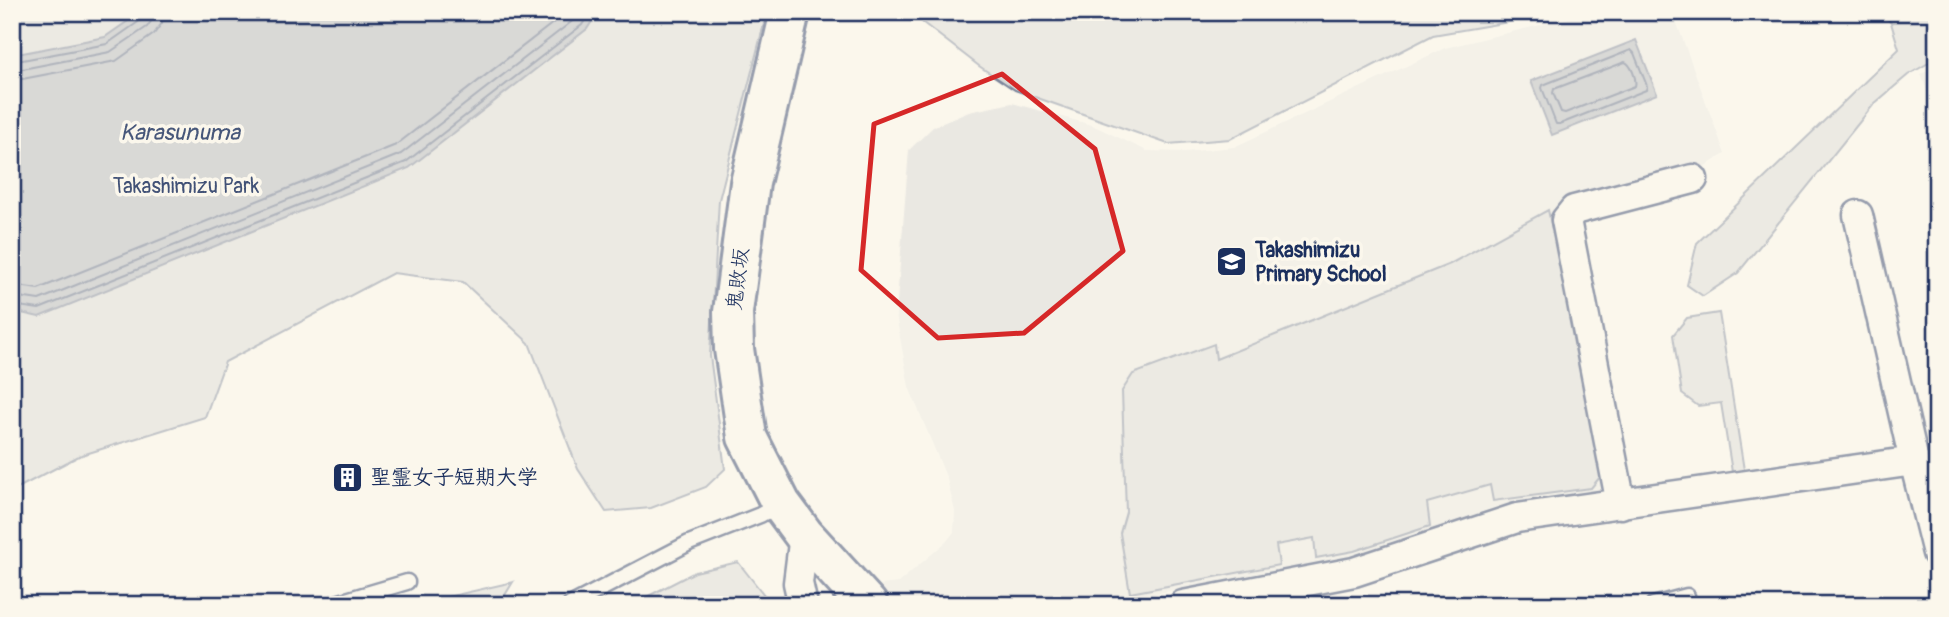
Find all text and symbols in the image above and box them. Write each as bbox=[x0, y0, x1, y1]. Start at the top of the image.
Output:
water label: Karasunuma bbox=[120, 118, 241, 147]
park label: Takashimizu Park bbox=[113, 173, 260, 200]
place label: Takashimizu Primary School bbox=[1254, 237, 1387, 288]
school or university icon: Takashimizu Primary School bbox=[1215, 245, 1249, 279]
street label: 鬼敗坂 bbox=[721, 246, 755, 312]
building icon: 聖霊女子短期大学 bbox=[330, 460, 364, 494]
place label: 聖霊女子短期大学 bbox=[370, 464, 538, 491]

